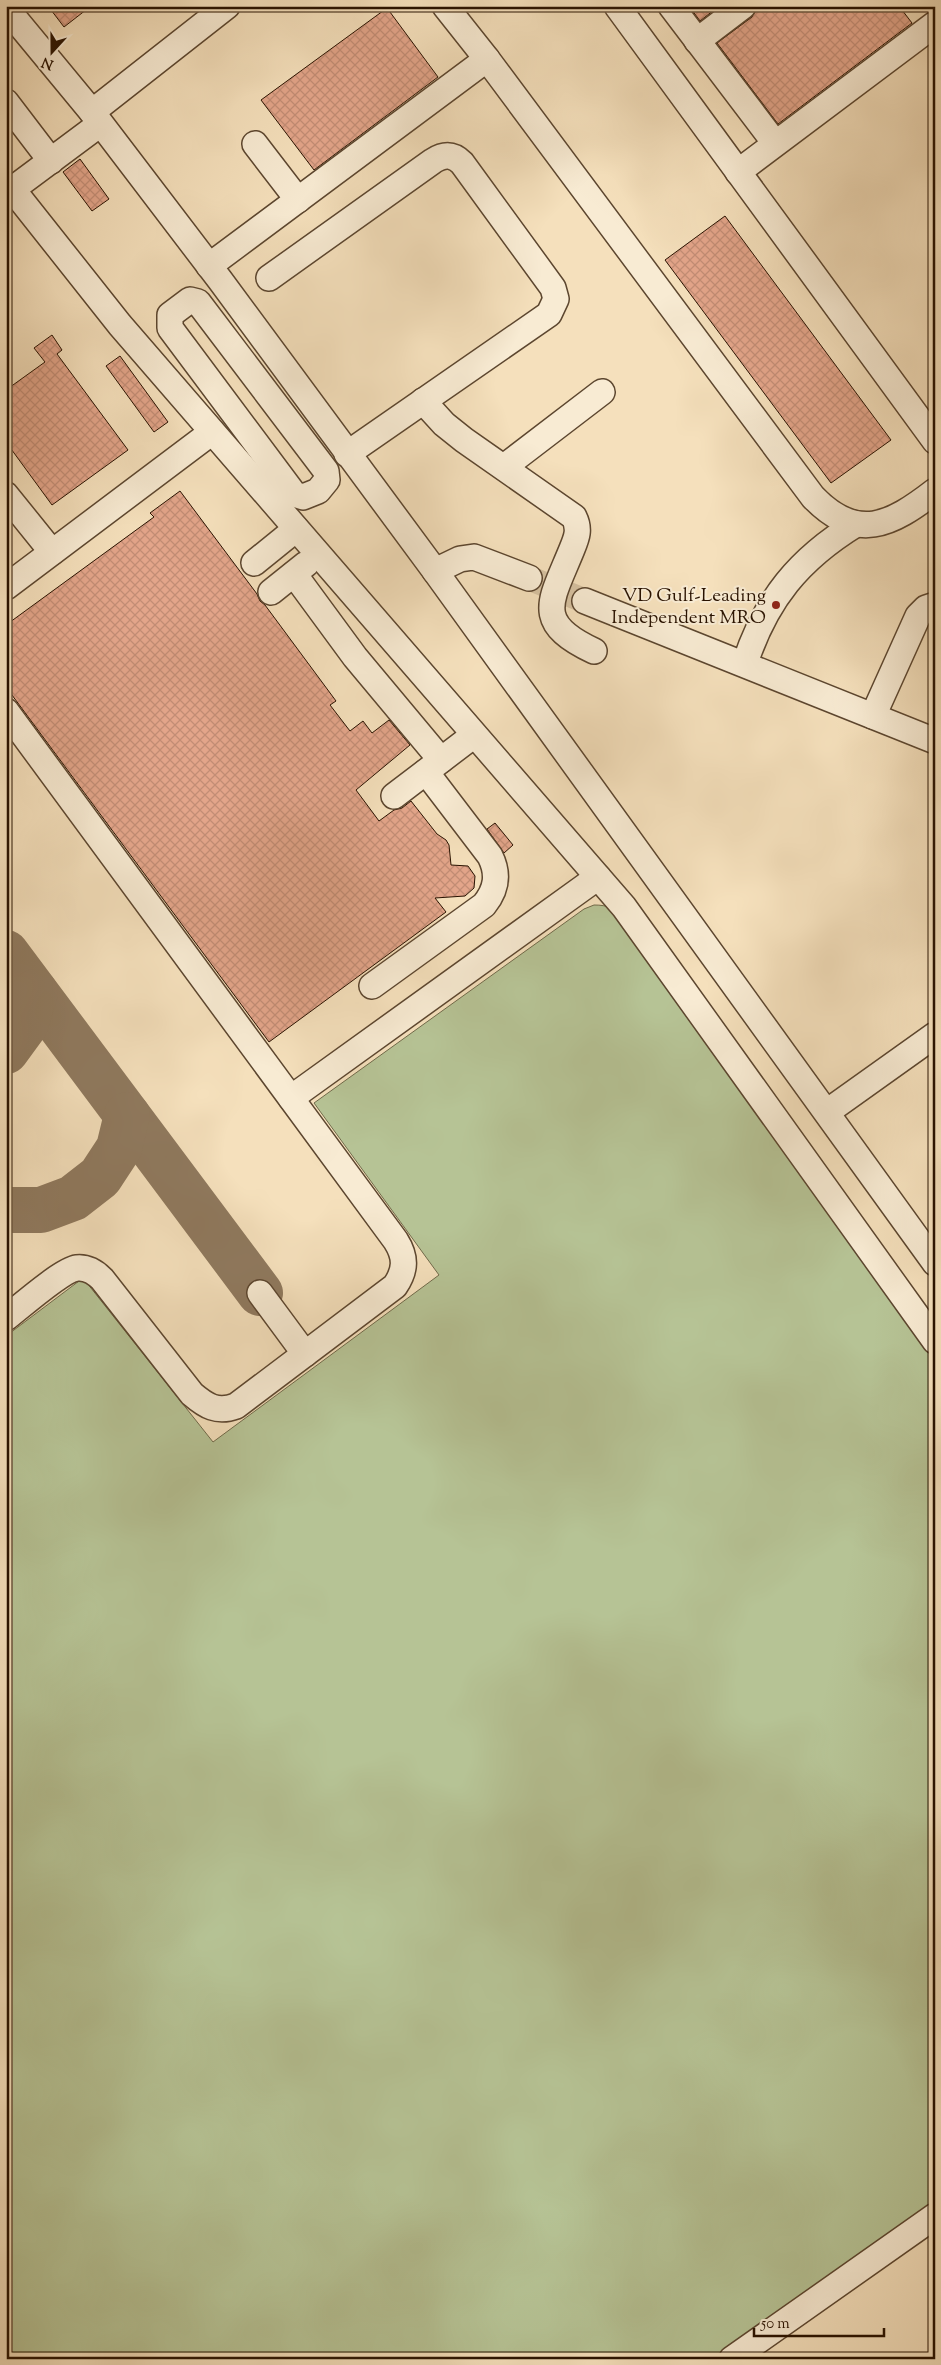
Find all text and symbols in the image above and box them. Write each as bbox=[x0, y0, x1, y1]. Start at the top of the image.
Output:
north arrow bbox=[28, 28, 78, 78]
text: N bbox=[39, 51, 57, 74]
place label: VD Gulf-Leading Independent MRO bbox=[611, 583, 766, 632]
marker: VD Gulf-Leading Independent MRO bbox=[770, 599, 782, 611]
scale bar bbox=[754, 2305, 884, 2337]
text: 50 m bbox=[760, 2314, 790, 2335]

